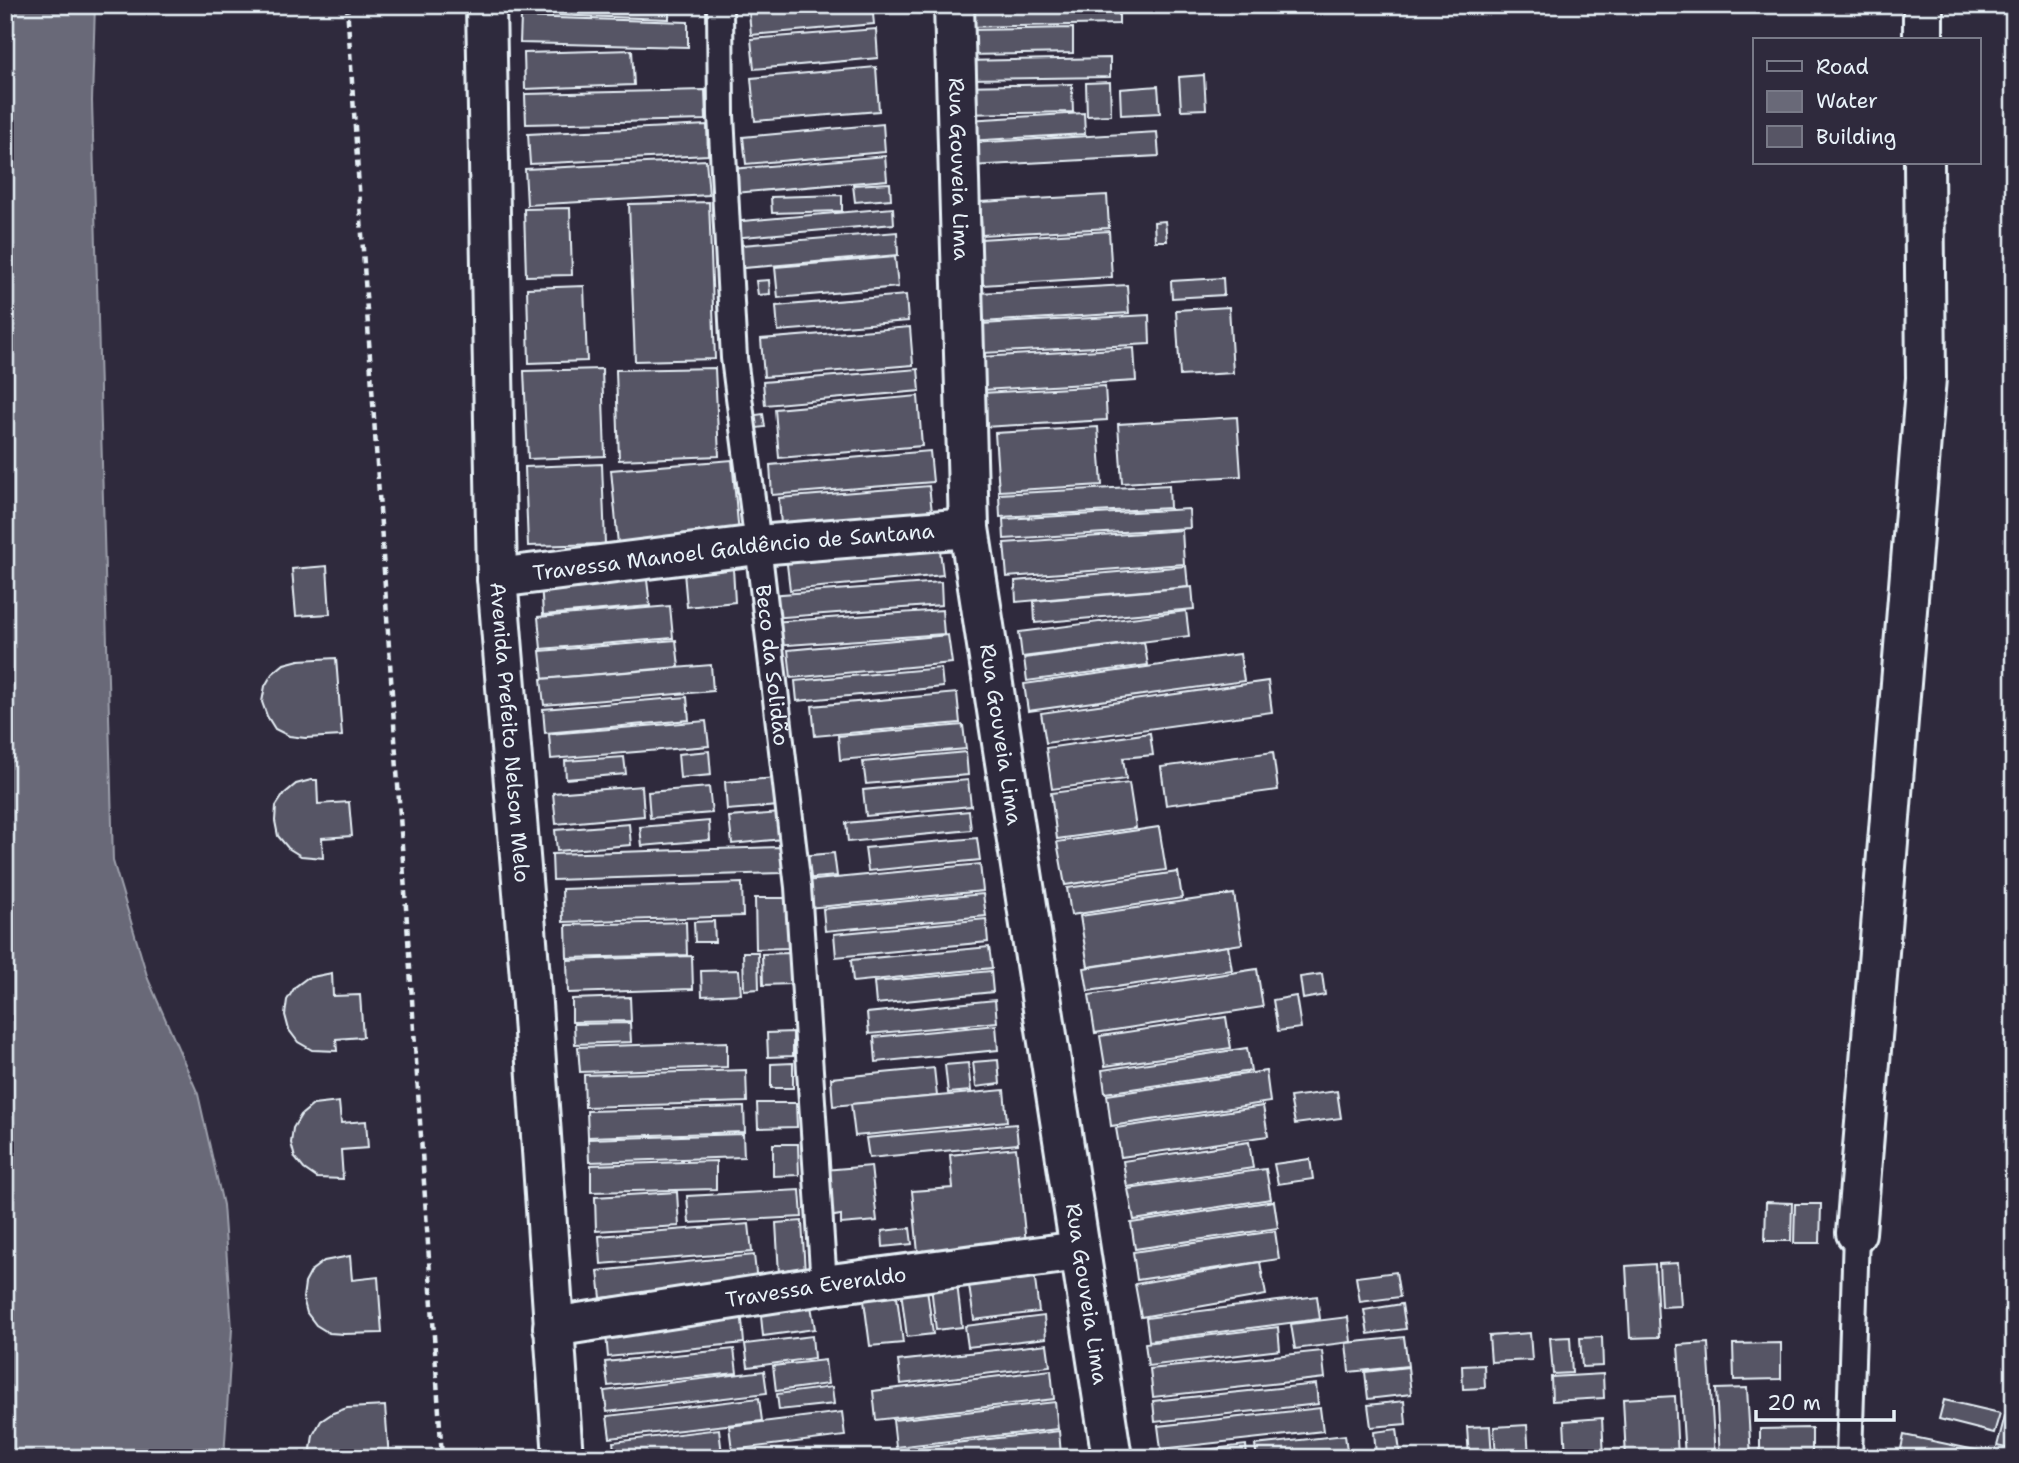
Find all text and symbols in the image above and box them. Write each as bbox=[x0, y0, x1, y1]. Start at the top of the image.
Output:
legend bbox=[1753, 38, 1980, 164]
text: Road bbox=[1816, 53, 1869, 81]
street label: Rua Gouveia Lima bbox=[942, 77, 975, 261]
text: Water bbox=[1816, 87, 1878, 115]
text: Building bbox=[1816, 123, 1896, 151]
street label: Travessa Manoel Galdêncio de Santana bbox=[531, 517, 935, 587]
street label: Avenida Prefeito Nelson Melo bbox=[483, 581, 536, 884]
street label: Beco da Solidão bbox=[749, 583, 795, 748]
street label: Rua Gouveia Lima bbox=[973, 642, 1028, 827]
street label: Rua Gouveia Lima bbox=[1059, 1201, 1114, 1386]
street label: Travessa Everaldo bbox=[724, 1260, 908, 1314]
scale bar bbox=[1756, 1379, 1895, 1423]
text: 20 m bbox=[1767, 1389, 1821, 1417]

